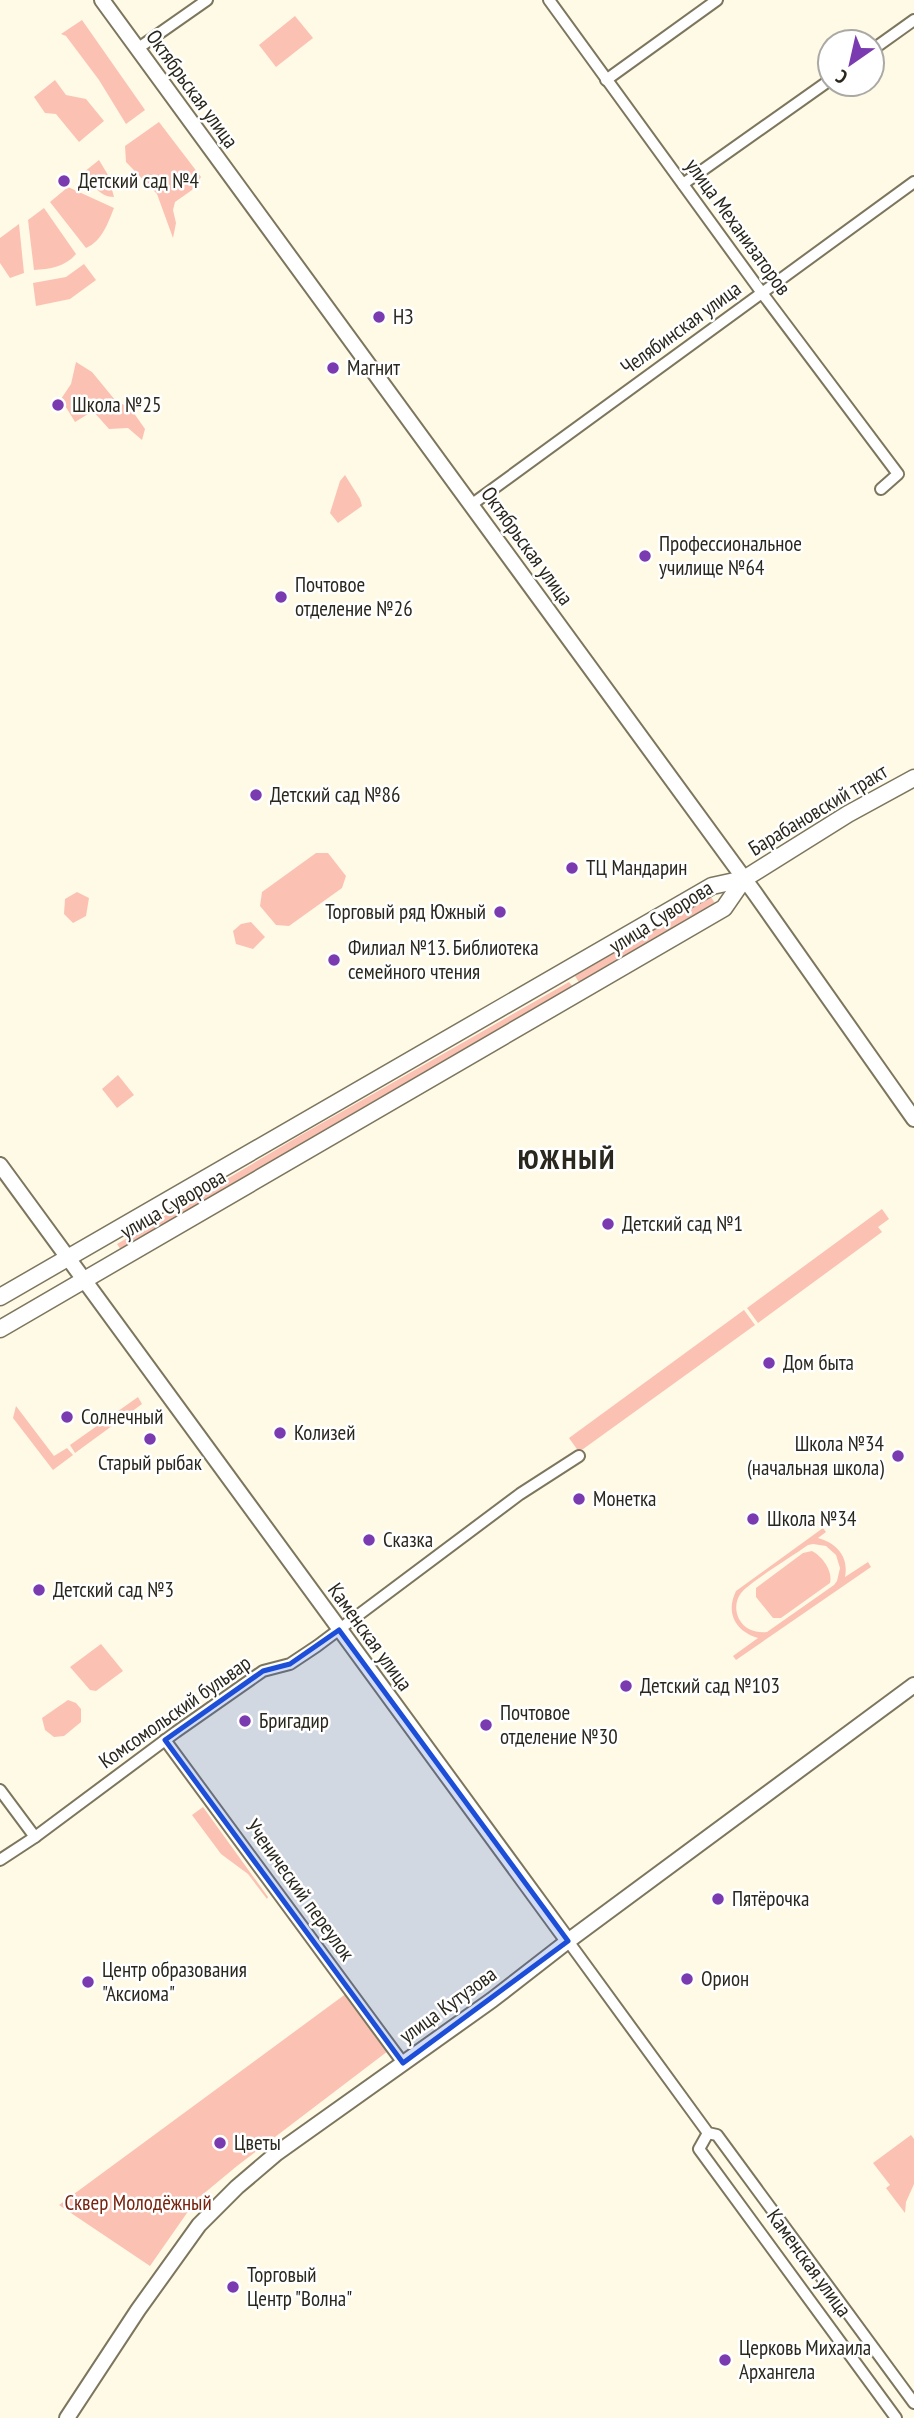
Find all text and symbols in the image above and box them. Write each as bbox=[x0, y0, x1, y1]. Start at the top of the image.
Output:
street label: Октябрьская улица bbox=[140, 24, 244, 153]
north arrow bbox=[816, 28, 886, 98]
text: С bbox=[831, 65, 852, 89]
street label: улица Механизаторов bbox=[680, 153, 797, 300]
place label: Детский сад №4 bbox=[78, 167, 200, 194]
marker: Детский сад №4 bbox=[56, 173, 72, 189]
street label: Челябинская улица bbox=[615, 275, 746, 380]
place label: НЗ bbox=[393, 303, 413, 330]
marker: НЗ bbox=[371, 309, 387, 325]
place label: Магнит bbox=[347, 354, 400, 381]
marker: Магнит bbox=[325, 360, 341, 376]
place label: Школа №25 bbox=[72, 391, 161, 418]
marker: Школа №25 bbox=[50, 397, 66, 413]
street label: Октябрьская улица bbox=[475, 481, 579, 610]
place label: Профессиональное училище №64 bbox=[659, 530, 802, 581]
marker: Профессиональное училище №64 bbox=[637, 548, 653, 564]
place label: Почтовое отделение №26 bbox=[295, 571, 413, 622]
marker: Почтовое отделение №26 bbox=[273, 589, 289, 605]
street label: Барабановский тракт bbox=[744, 757, 892, 862]
place label: Детский сад №86 bbox=[270, 781, 400, 808]
marker: Детский сад №86 bbox=[248, 787, 264, 803]
place label: ТЦ Мандарин bbox=[586, 854, 687, 881]
marker: ТЦ Мандарин bbox=[564, 860, 580, 876]
street label: улица Суворова bbox=[604, 874, 718, 959]
place label: Торговый ряд Южный bbox=[325, 898, 486, 925]
marker: Торговый ряд Южный bbox=[492, 904, 508, 920]
place label: Филиал №13. Библиотека семейного чтения bbox=[348, 934, 539, 985]
marker: Филиал №13. Библиотека семейного чтения bbox=[326, 952, 342, 968]
district label: ЮЖНЫЙ bbox=[518, 1140, 616, 1177]
street label: улица Суворова bbox=[115, 1163, 230, 1245]
place label: Детский сад №1 bbox=[622, 1210, 743, 1237]
marker: Детский сад №1 bbox=[600, 1216, 616, 1232]
place label: Дом быта bbox=[783, 1349, 854, 1376]
marker: Дом быта bbox=[761, 1355, 777, 1371]
place label: Солнечный bbox=[81, 1403, 163, 1430]
marker: Солнечный bbox=[59, 1409, 75, 1425]
place label: Колизей bbox=[294, 1419, 355, 1446]
marker: Колизей bbox=[272, 1425, 288, 1441]
place label: Школа №34 (начальная школа) bbox=[747, 1430, 885, 1481]
marker: Старый рыбак bbox=[142, 1431, 158, 1447]
marker: Школа №34 (начальная школа) bbox=[890, 1448, 906, 1464]
place label: Старый рыбак bbox=[98, 1449, 202, 1476]
place label: Монетка bbox=[593, 1485, 656, 1512]
marker: Монетка bbox=[571, 1491, 587, 1507]
place label: Школа №34 bbox=[767, 1505, 857, 1532]
marker: Школа №34 bbox=[745, 1511, 761, 1527]
place label: Сказка bbox=[383, 1526, 433, 1553]
marker: Сказка bbox=[361, 1532, 377, 1548]
place label: Детский сад №3 bbox=[53, 1576, 174, 1603]
street label: Каменская улица bbox=[322, 1577, 419, 1696]
marker: Детский сад №3 bbox=[31, 1582, 47, 1598]
street label: Комсомольский бульвар bbox=[94, 1649, 256, 1774]
place label: Детский сад №103 bbox=[640, 1672, 780, 1699]
marker: Детский сад №103 bbox=[618, 1678, 634, 1694]
place label: Почтовое отделение №30 bbox=[500, 1699, 618, 1750]
place label: Бригадир bbox=[259, 1707, 329, 1734]
marker: Бригадир bbox=[237, 1713, 253, 1729]
marker: Почтовое отделение №30 bbox=[478, 1717, 494, 1733]
street label: Ученический переулок bbox=[240, 1814, 361, 1966]
place label: Пятёрочка bbox=[732, 1885, 809, 1912]
marker: Пятёрочка bbox=[710, 1891, 726, 1907]
place label: Центр образования "Аксиома" bbox=[102, 1956, 247, 2007]
street label: улица Кутузова bbox=[394, 1960, 502, 2049]
place label: Орион bbox=[701, 1965, 749, 1992]
marker: Орион bbox=[679, 1971, 695, 1987]
marker: Центр образования "Аксиома" bbox=[80, 1974, 96, 1990]
place label: Цветы bbox=[234, 2129, 281, 2156]
marker: Цветы bbox=[212, 2135, 228, 2151]
park label: Сквер Молодёжный bbox=[64, 2189, 212, 2216]
street label: Каменская улица bbox=[761, 2203, 858, 2322]
place label: Торговый Центр "Волна" bbox=[247, 2261, 352, 2312]
marker: Торговый Центр "Волна" bbox=[225, 2279, 241, 2295]
place label: Церковь Михаила Архангела bbox=[739, 2334, 871, 2385]
marker: Церковь Михаила Архангела bbox=[717, 2352, 733, 2368]

